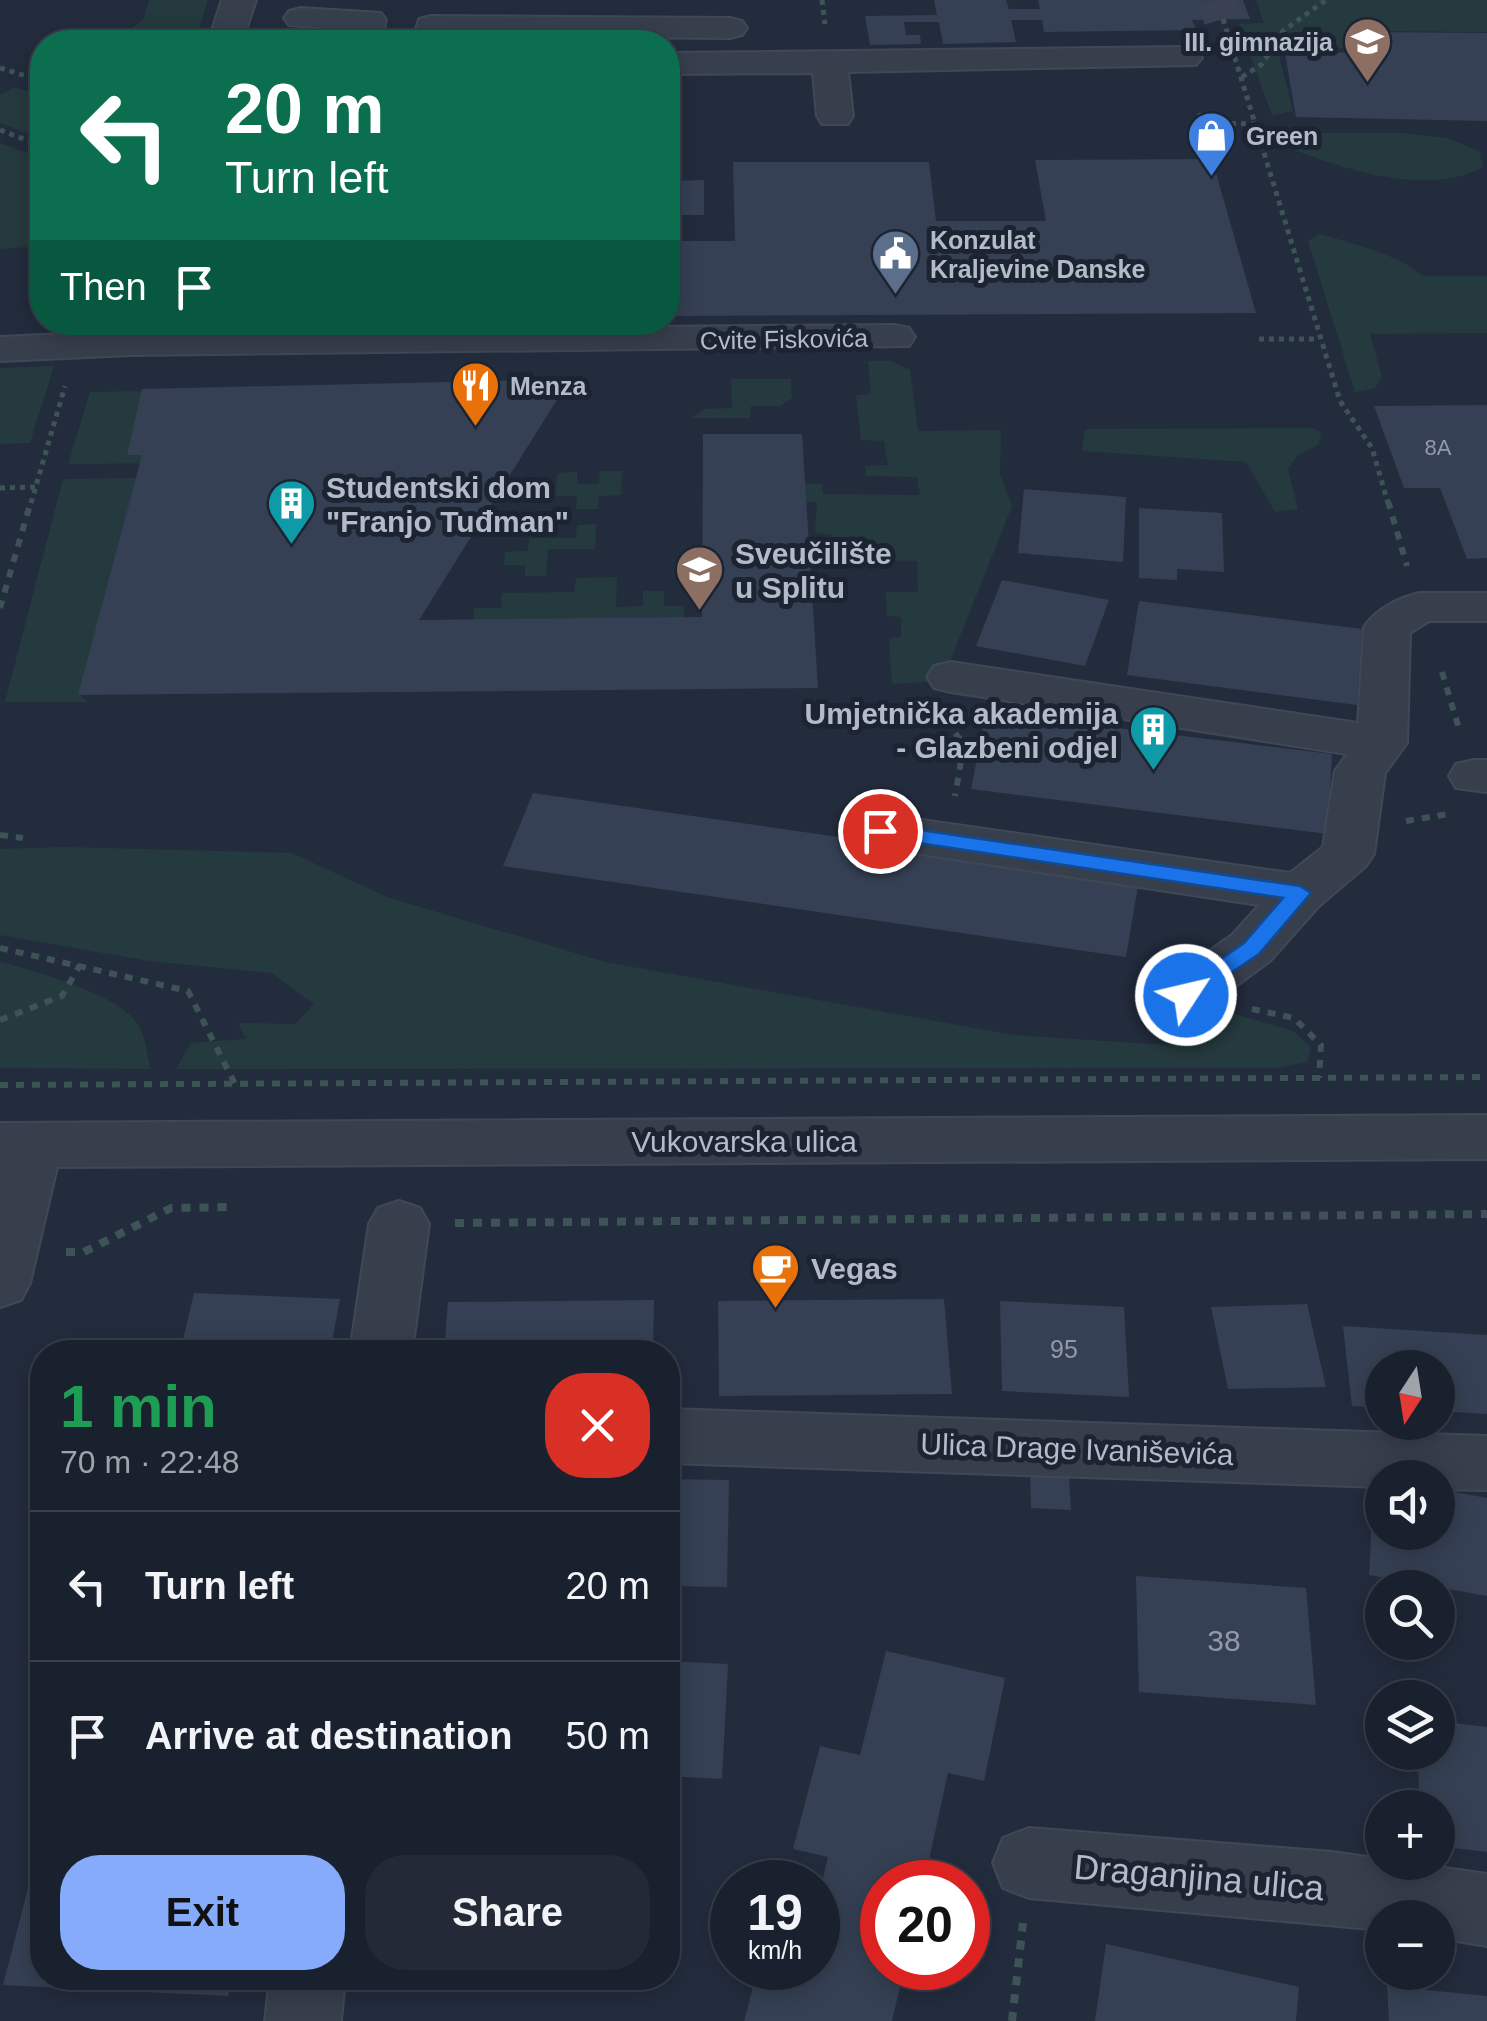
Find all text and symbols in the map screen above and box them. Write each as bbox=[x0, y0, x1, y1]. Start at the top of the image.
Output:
school or university icon: III. gimnazija bbox=[1342, 16, 1394, 84]
place label: III. gimnazija bbox=[1184, 28, 1334, 56]
icon: left bbox=[60, 70, 190, 200]
text: 20 m bbox=[225, 70, 385, 148]
shop icon: Green bbox=[1185, 110, 1237, 178]
place label: Green bbox=[1246, 122, 1318, 150]
text: Turn left bbox=[225, 152, 388, 203]
place label: Konzulat Kraljevine Danske bbox=[930, 226, 1145, 283]
public building icon: Konzulat Kraljevine Danske bbox=[869, 228, 921, 296]
icon: arrive bbox=[167, 260, 222, 315]
text: Then bbox=[60, 266, 147, 308]
street label: Cvite Fiskovića bbox=[700, 324, 868, 354]
restaurant icon: Menza bbox=[449, 360, 501, 428]
place label: Menza bbox=[510, 372, 588, 400]
house number: 8A bbox=[1425, 435, 1452, 460]
place label: Studentski dom "Franjo Tuđman" bbox=[326, 471, 569, 538]
building icon: Studentski dom "Franjo Tuđman" bbox=[265, 478, 317, 546]
place label: Sveučilište u Splitu bbox=[735, 537, 892, 604]
school or university icon: Sveučilište u Splitu bbox=[674, 544, 726, 612]
place label: Umjetnička akademija - Glazbeni odjel bbox=[805, 697, 1118, 764]
building icon: Umjetnička akademija - Glazbeni odjel bbox=[1127, 704, 1179, 772]
pin bbox=[838, 789, 923, 874]
icon: arrive bbox=[853, 804, 908, 859]
position arrow bbox=[1134, 943, 1238, 1047]
street label: Vukovarska ulica bbox=[631, 1125, 857, 1158]
cafe icon: Vegas bbox=[750, 1242, 802, 1310]
place label: Vegas bbox=[811, 1252, 898, 1285]
house number: 95 bbox=[1050, 1335, 1078, 1363]
north arrow bbox=[1365, 1350, 1455, 1440]
map controls bbox=[1365, 1350, 1455, 1990]
text: 1 min bbox=[60, 1373, 217, 1440]
button: close bbox=[545, 1373, 650, 1478]
street label: Ulica Drage Ivaniševića bbox=[920, 1427, 1235, 1471]
text: 70 m · 22:48 bbox=[60, 1444, 240, 1480]
button: sound bbox=[1365, 1460, 1455, 1550]
icon: left bbox=[60, 1559, 115, 1614]
text: Turn left bbox=[145, 1565, 294, 1607]
text: 20 m bbox=[566, 1565, 650, 1607]
button: search bbox=[1365, 1570, 1455, 1660]
house number: 38 bbox=[1207, 1624, 1241, 1657]
button: layers bbox=[1365, 1680, 1455, 1770]
icon: arrive bbox=[60, 1709, 115, 1764]
text: Arrive at destination bbox=[145, 1715, 512, 1757]
text: 50 m bbox=[566, 1715, 650, 1757]
button: + bbox=[1365, 1790, 1455, 1880]
street label: Draganjina ulica bbox=[1072, 1847, 1326, 1907]
button: Exit bbox=[60, 1855, 345, 1970]
button: Share bbox=[365, 1855, 650, 1970]
speed limit sign: 20 bbox=[860, 1860, 990, 1990]
text: 19 bbox=[747, 1885, 803, 1941]
button: − bbox=[1365, 1900, 1455, 1990]
text: km/h bbox=[748, 1936, 802, 1964]

